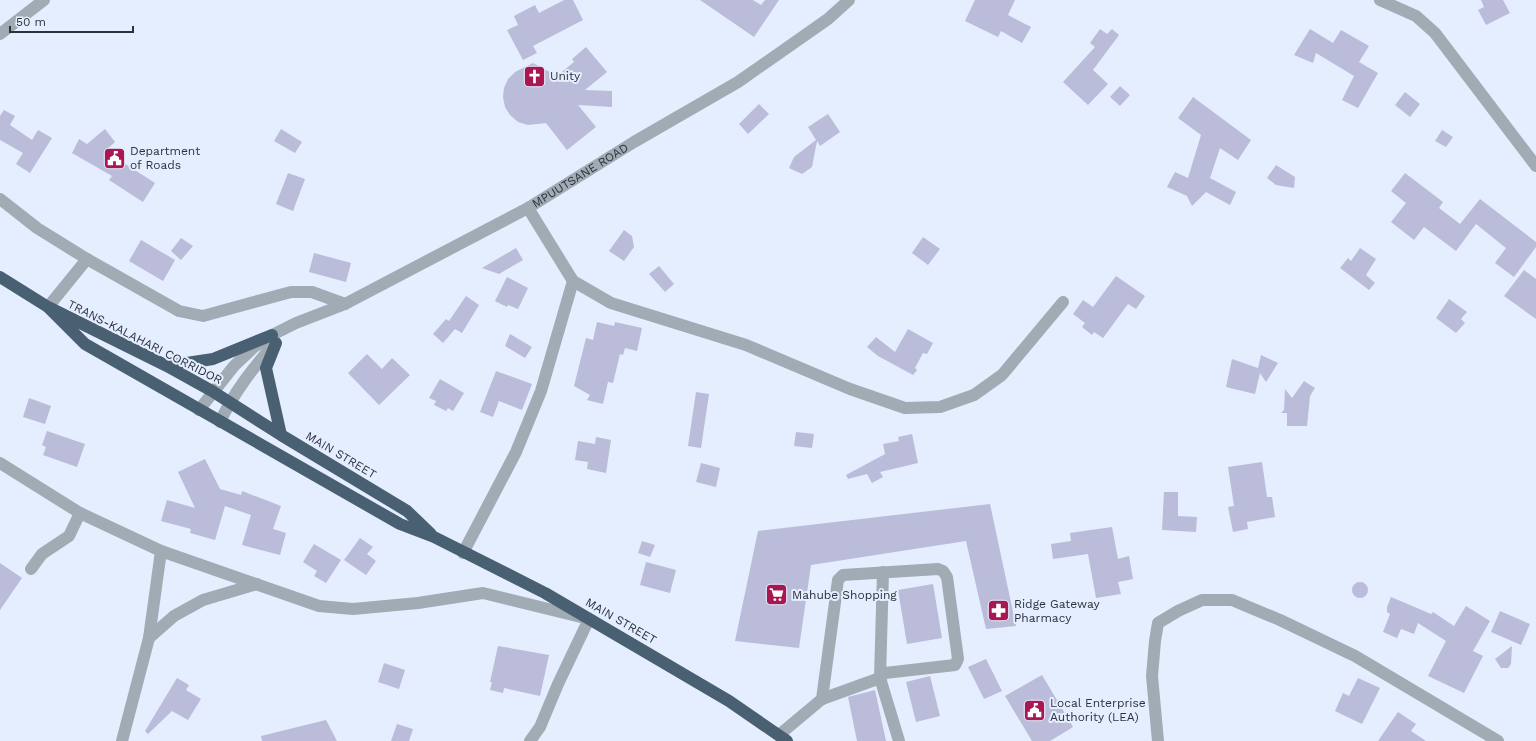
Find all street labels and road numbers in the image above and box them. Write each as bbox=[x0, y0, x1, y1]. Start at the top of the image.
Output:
street label: MPUUTSANE ROAD bbox=[530, 140, 631, 211]
street label: TRANS-KALAHARI CORRIDOR bbox=[65, 297, 225, 387]
street label: MAIN STREET bbox=[303, 428, 379, 482]
street label: MAIN STREET bbox=[583, 595, 659, 647]

